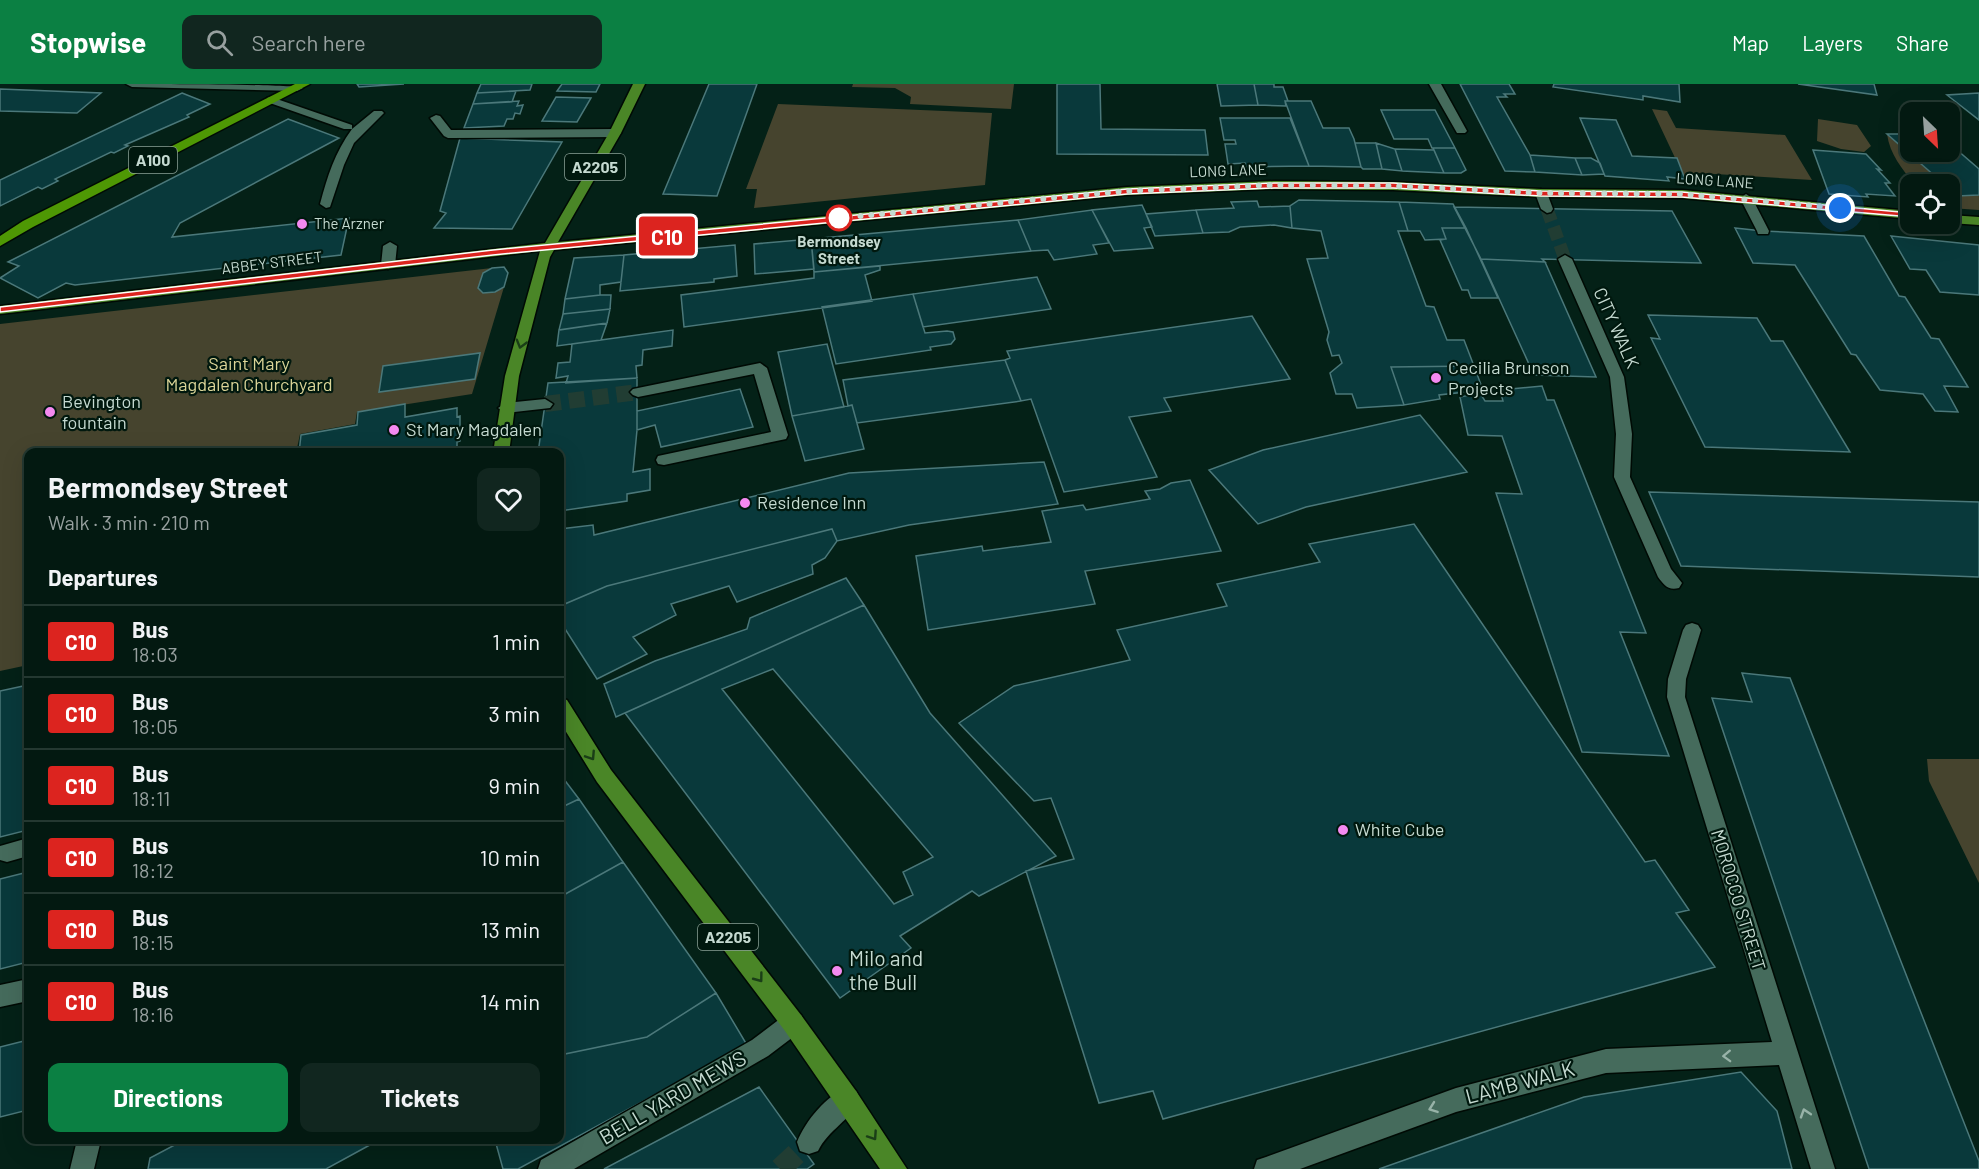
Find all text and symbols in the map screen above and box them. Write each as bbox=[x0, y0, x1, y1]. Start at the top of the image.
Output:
search box bbox=[182, 15, 602, 69]
text: Stopwise bbox=[30, 25, 146, 59]
icon: search bbox=[203, 26, 236, 59]
text: Search here bbox=[251, 29, 366, 55]
text: Map bbox=[1732, 30, 1769, 55]
text: Layers bbox=[1802, 30, 1863, 55]
text: Share bbox=[1896, 30, 1949, 55]
north arrow bbox=[1900, 102, 1960, 162]
map controls bbox=[1900, 102, 1960, 234]
road number: A100 bbox=[129, 147, 177, 173]
road number: A2205 bbox=[565, 154, 625, 180]
street label: LONG LANE bbox=[1189, 160, 1267, 180]
street label: LONG LANE bbox=[1676, 168, 1754, 192]
button: locate bbox=[1900, 174, 1960, 234]
your location bbox=[1825, 193, 1855, 223]
marker: Bermondsey Street bbox=[826, 205, 852, 231]
place label: The Arzner bbox=[314, 214, 385, 232]
line badge: C10 bbox=[632, 216, 702, 256]
marker: The Arzner bbox=[295, 217, 309, 231]
text: C10 bbox=[651, 224, 683, 249]
place label: Bermondsey Street bbox=[797, 232, 881, 267]
street label: ABBEY STREET bbox=[220, 247, 323, 277]
street label: CITY WALK bbox=[1589, 284, 1644, 371]
one-way arrow bbox=[516, 338, 528, 349]
park label: Saint Mary Magdalen Churchyard bbox=[166, 352, 333, 395]
place label: Cecilia Brunson Projects bbox=[1448, 356, 1569, 399]
marker: Cecilia Brunson Projects bbox=[1429, 371, 1443, 385]
place label: Bevington fountain bbox=[62, 390, 141, 433]
marker: Bevington fountain bbox=[43, 405, 57, 419]
place label: St Mary Magdalen bbox=[406, 418, 542, 440]
marker: St Mary Magdalen bbox=[387, 423, 401, 437]
button: heart bbox=[477, 468, 540, 531]
text: Bermondsey Street bbox=[48, 470, 288, 504]
place label: Residence Inn bbox=[757, 491, 866, 513]
marker: Residence Inn bbox=[738, 496, 752, 510]
text: Walk · 3 min · 210 m bbox=[48, 510, 210, 534]
text: Departures bbox=[48, 564, 158, 590]
text: Bus bbox=[132, 616, 169, 642]
text: 1 min bbox=[492, 628, 540, 654]
text: C10 bbox=[65, 629, 97, 654]
text: 18:03 bbox=[132, 642, 178, 666]
text: Bus bbox=[132, 688, 169, 714]
text: 3 min bbox=[489, 700, 540, 726]
text: C10 bbox=[65, 701, 97, 726]
text: 18:05 bbox=[132, 714, 178, 738]
one-way arrow bbox=[584, 749, 595, 760]
text: Bus bbox=[132, 760, 169, 786]
text: 9 min bbox=[488, 772, 540, 798]
text: C10 bbox=[65, 773, 97, 798]
text: 18:11 bbox=[132, 786, 170, 810]
place label: White Cube bbox=[1355, 818, 1444, 840]
marker: White Cube bbox=[1336, 823, 1350, 837]
street label: MOROCCO STREET bbox=[1707, 827, 1771, 973]
text: Bus bbox=[132, 832, 169, 858]
text: 10 min bbox=[480, 844, 540, 870]
text: C10 bbox=[65, 845, 97, 870]
text: 18:12 bbox=[132, 858, 174, 882]
text: Bus bbox=[132, 904, 169, 930]
text: 13 min bbox=[481, 916, 540, 942]
text: C10 bbox=[65, 917, 97, 942]
road number: A2205 bbox=[698, 924, 758, 950]
text: 18:15 bbox=[132, 930, 173, 954]
place label: Milo and the Bull bbox=[849, 945, 923, 994]
marker: Milo and the Bull bbox=[830, 964, 844, 978]
one-way arrow bbox=[752, 972, 763, 983]
text: Bus bbox=[132, 976, 169, 1002]
text: 14 min bbox=[480, 988, 540, 1014]
text: C10 bbox=[65, 989, 97, 1014]
text: 18:16 bbox=[132, 1002, 174, 1026]
street label: BELL YARD MEWS bbox=[594, 1045, 750, 1149]
one-way arrow bbox=[1722, 1049, 1731, 1062]
street label: LAMB WALK bbox=[1462, 1055, 1577, 1108]
button: Directions bbox=[48, 1063, 288, 1132]
button: Tickets bbox=[300, 1063, 540, 1132]
one-way arrow bbox=[1428, 1101, 1439, 1113]
one-way arrow bbox=[1799, 1108, 1812, 1119]
one-way arrow bbox=[866, 1130, 877, 1141]

